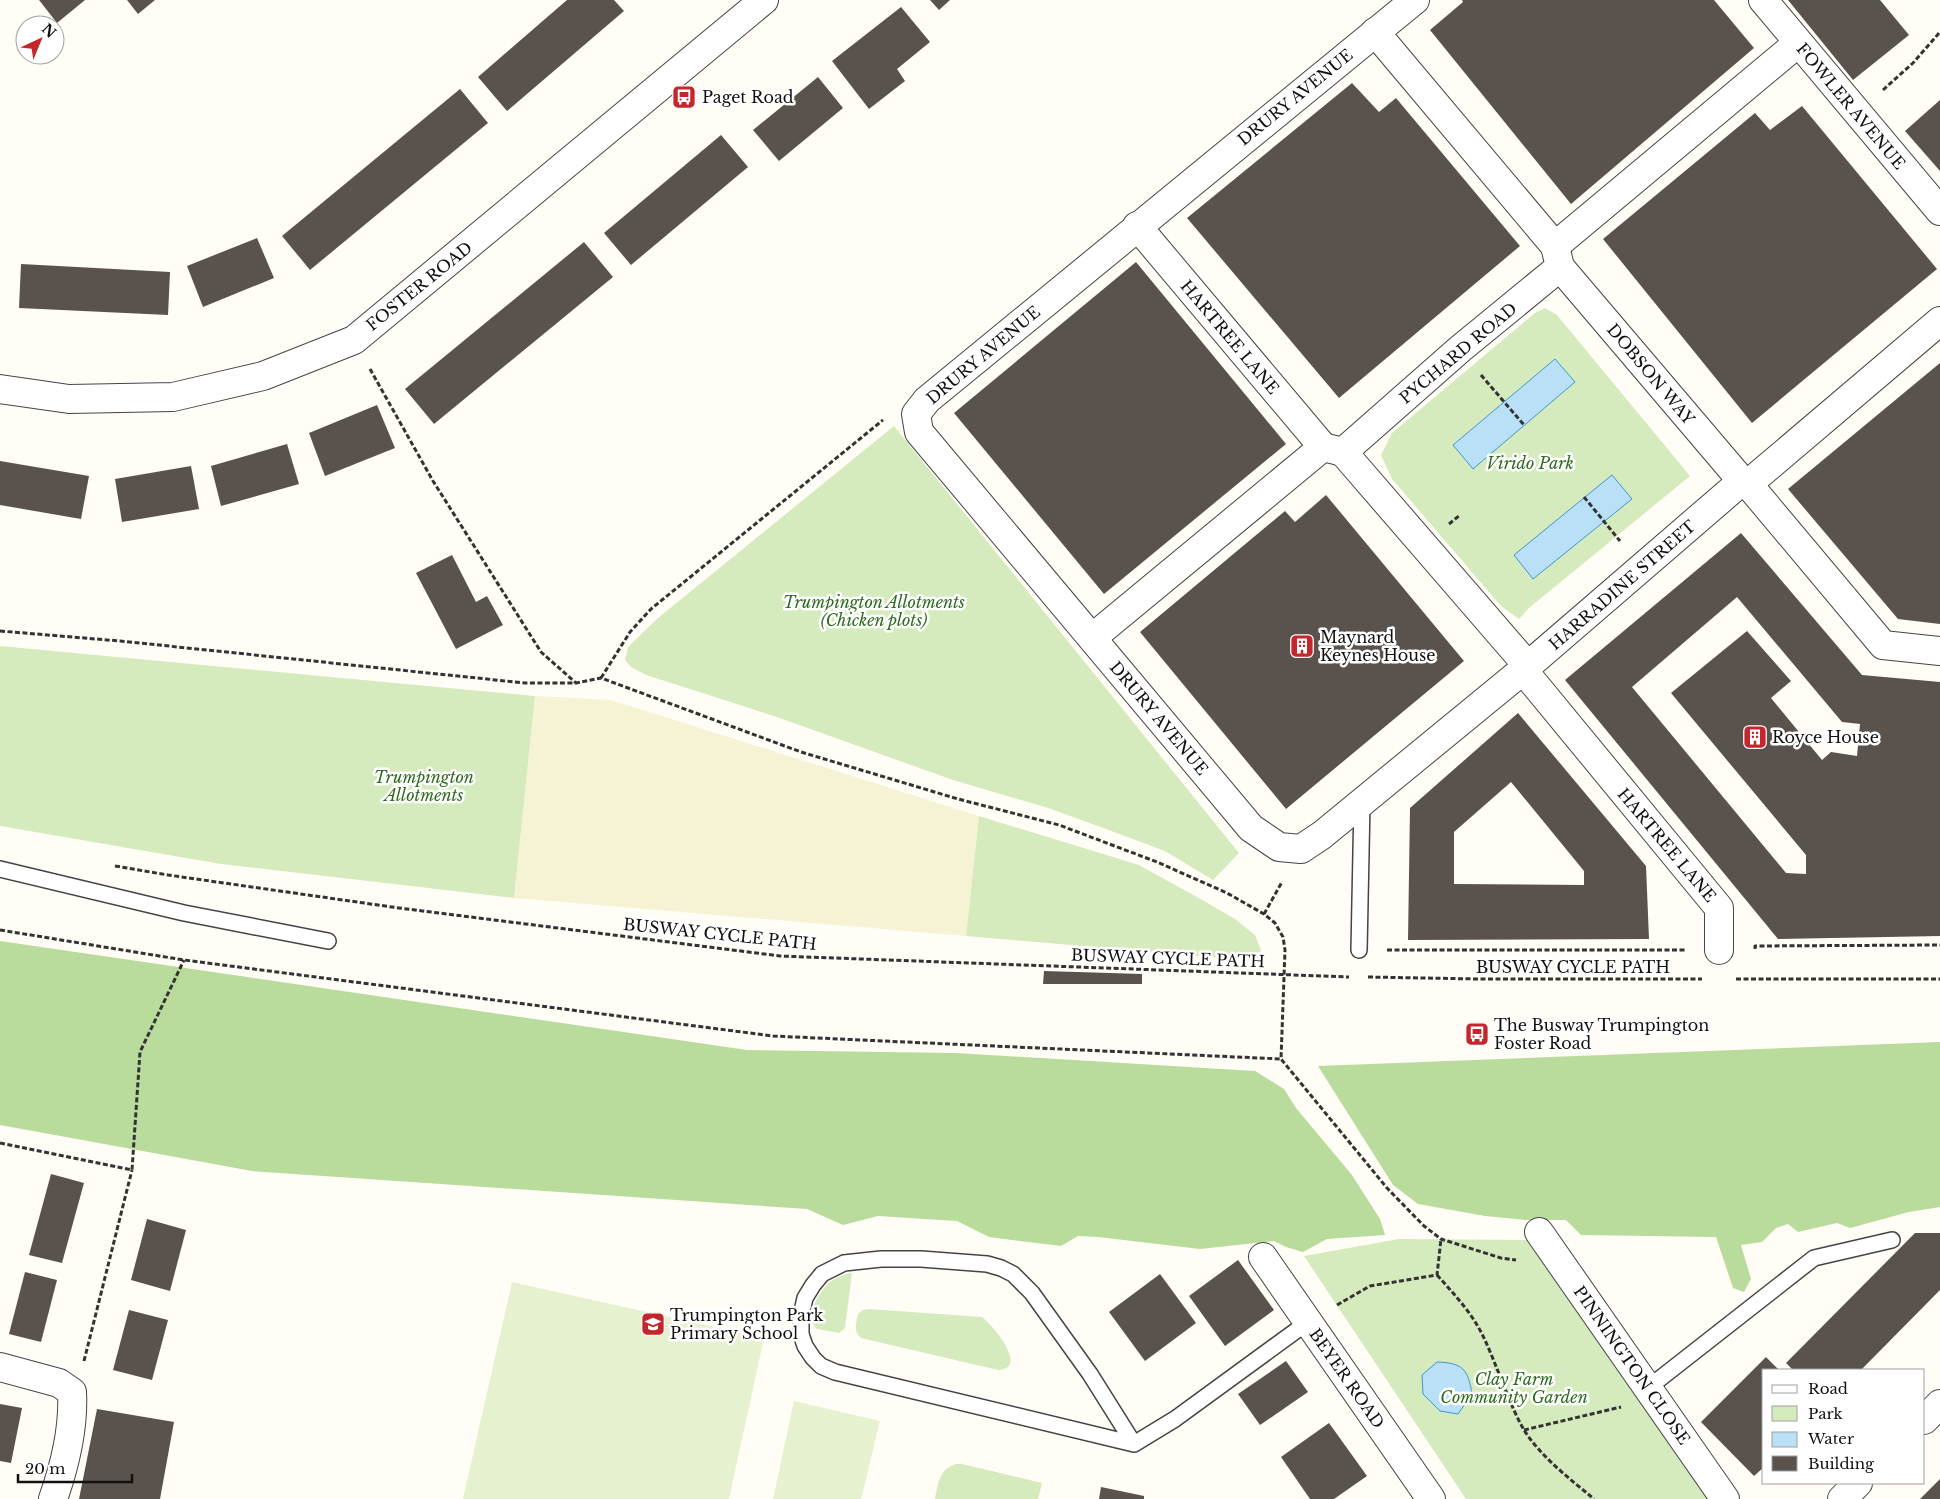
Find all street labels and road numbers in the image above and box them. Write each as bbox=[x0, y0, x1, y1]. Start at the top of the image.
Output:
street label: FOWLER AVENUE bbox=[1792, 39, 1910, 173]
street label: DRURY AVENUE bbox=[1233, 44, 1357, 150]
street label: FOSTER ROAD bbox=[362, 237, 476, 335]
street label: HARTREE LANE bbox=[1176, 276, 1284, 398]
street label: PYCHARD ROAD bbox=[1395, 298, 1521, 408]
street label: DRURY AVENUE bbox=[922, 302, 1044, 408]
street label: DOBSON WAY bbox=[1603, 319, 1699, 429]
street label: HARRADINE STREET bbox=[1545, 516, 1699, 654]
street label: DRURY AVENUE bbox=[1106, 657, 1212, 779]
street label: HARTREE LANE bbox=[1613, 784, 1721, 906]
street label: BUSWAY CYCLE PATH bbox=[622, 914, 818, 954]
street label: BUSWAY CYCLE PATH bbox=[1071, 945, 1266, 971]
street label: BUSWAY CYCLE PATH bbox=[1476, 957, 1670, 977]
street label: PINNINGTON CLOSE bbox=[1570, 1282, 1694, 1448]
street label: BEYER ROAD bbox=[1305, 1324, 1389, 1432]

